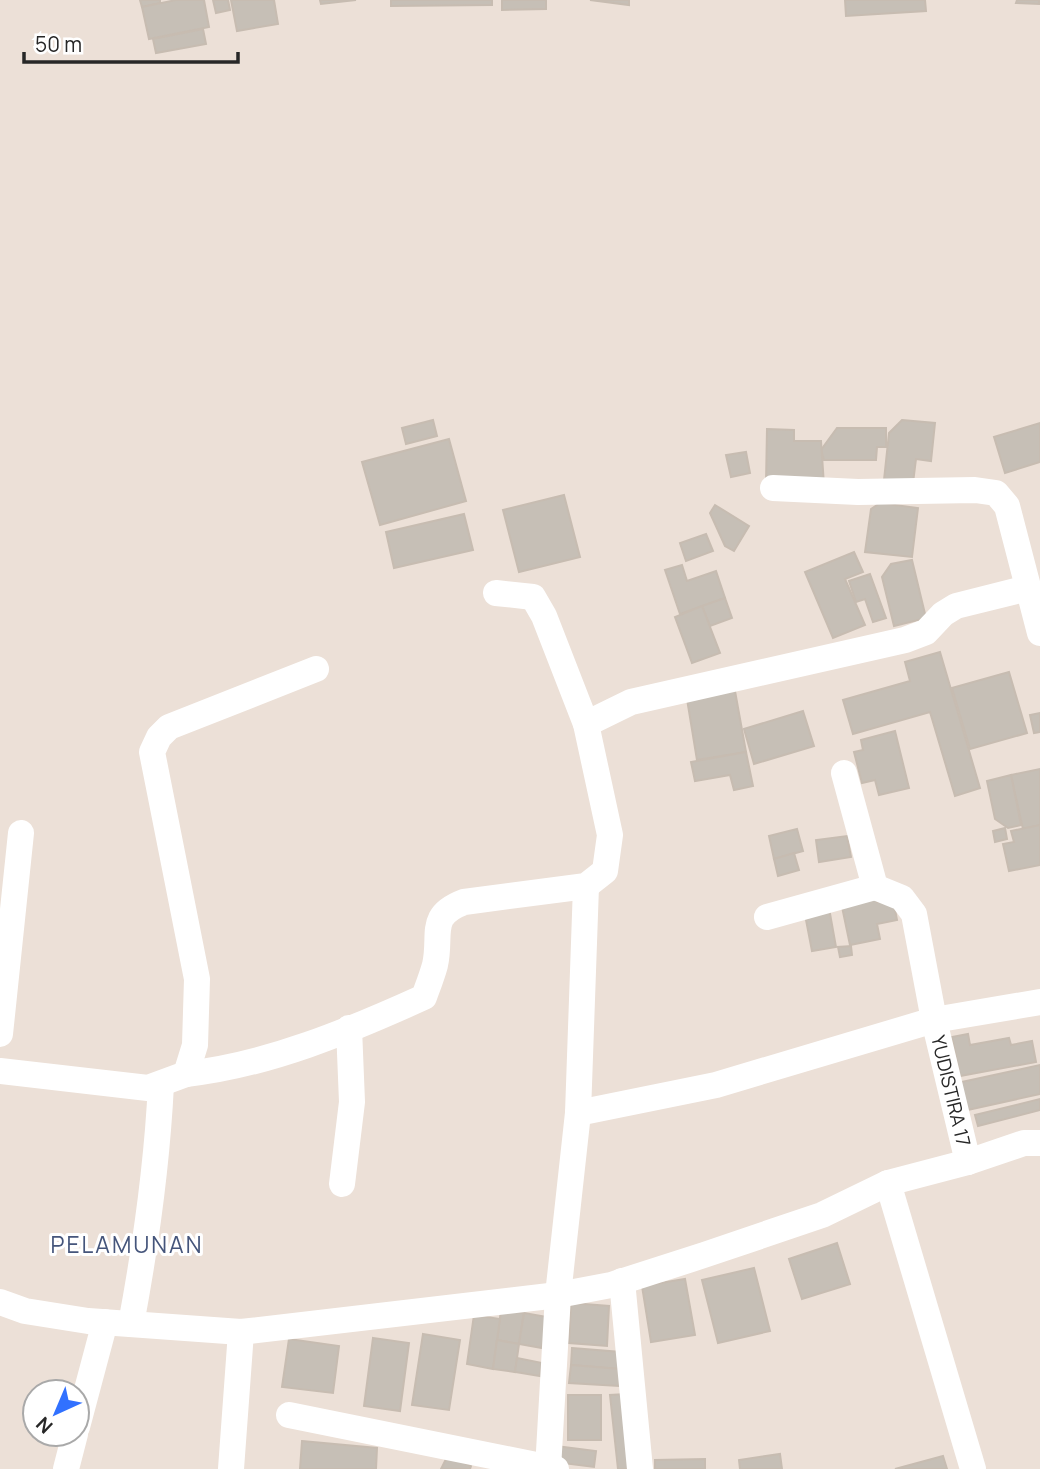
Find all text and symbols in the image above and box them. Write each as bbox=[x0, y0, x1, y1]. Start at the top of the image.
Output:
scale bar bbox=[24, 21, 238, 65]
text: 50 m bbox=[35, 30, 82, 58]
street label: YUDISTIRA 17 bbox=[925, 1033, 977, 1149]
district label: PELAMUNAN bbox=[51, 1228, 203, 1260]
north arrow bbox=[21, 1378, 91, 1448]
text: N bbox=[30, 1411, 58, 1439]

